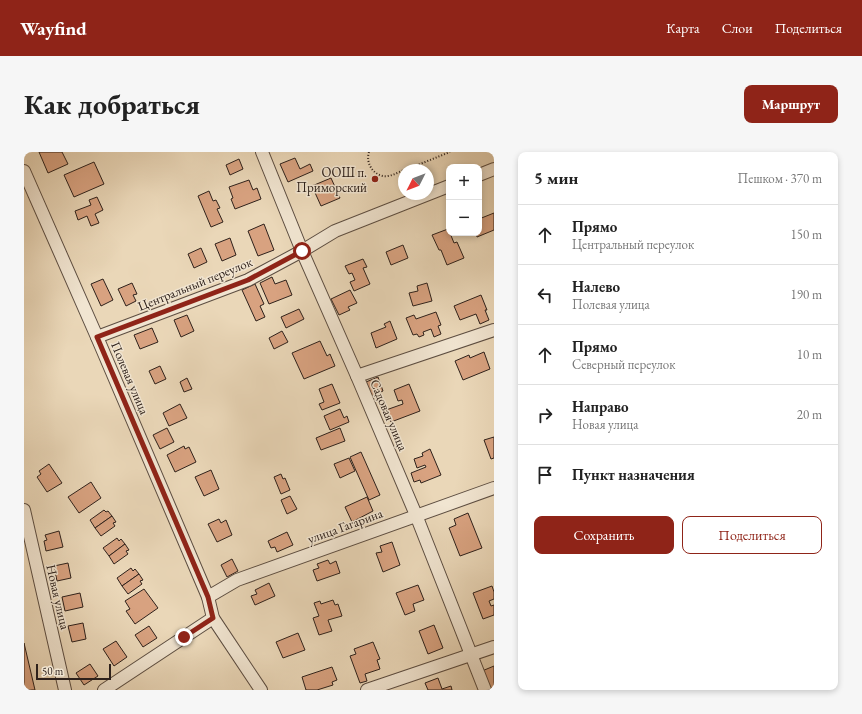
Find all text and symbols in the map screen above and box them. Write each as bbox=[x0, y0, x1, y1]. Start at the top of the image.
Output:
text: Wayfind bbox=[20, 16, 87, 41]
text: Карта bbox=[666, 19, 700, 37]
text: Слои bbox=[722, 19, 753, 37]
text: Поделиться bbox=[775, 19, 842, 37]
button: Маршрут bbox=[744, 85, 838, 123]
text: Как добраться bbox=[24, 86, 200, 122]
place label: ООШ п. Приморский bbox=[296, 164, 367, 196]
north arrow bbox=[398, 164, 434, 200]
map controls bbox=[446, 164, 482, 236]
button: + bbox=[446, 164, 482, 200]
text: 5 мин bbox=[534, 167, 578, 189]
text: Пешком · 370 m bbox=[738, 170, 822, 187]
marker: ООШ п. Приморский bbox=[370, 174, 380, 184]
button: − bbox=[446, 200, 482, 236]
text: Прямо bbox=[572, 217, 617, 236]
icon: ahead bbox=[534, 224, 556, 246]
text: 150 m bbox=[791, 226, 822, 243]
text: Центральный переулок bbox=[572, 236, 694, 253]
route start bbox=[293, 242, 311, 260]
street label: Центральный переулок bbox=[135, 253, 256, 315]
text: Налево bbox=[572, 277, 620, 296]
icon: left bbox=[534, 284, 556, 306]
text: 190 m bbox=[791, 286, 822, 303]
text: Полевая улица bbox=[572, 296, 650, 313]
text: Прямо bbox=[572, 337, 617, 356]
street label: Полевая улица bbox=[107, 339, 153, 418]
icon: ahead bbox=[534, 344, 556, 366]
text: 10 m bbox=[797, 346, 822, 363]
text: Северный переулок bbox=[572, 356, 676, 373]
street label: Садовая улица bbox=[366, 377, 412, 454]
text: Направо bbox=[572, 397, 629, 416]
icon: right bbox=[534, 404, 556, 426]
text: 20 m bbox=[797, 406, 822, 423]
text: Новая улица bbox=[572, 416, 638, 433]
icon: arrive bbox=[534, 464, 556, 486]
text: Пункт назначения bbox=[572, 465, 695, 484]
street label: улица Гагарина bbox=[305, 504, 386, 547]
button: Сохранить bbox=[534, 516, 674, 554]
button: Поделиться bbox=[682, 516, 822, 554]
street label: Новая улица bbox=[42, 563, 74, 632]
route end bbox=[175, 628, 193, 646]
scale bar bbox=[36, 662, 111, 681]
text: 50 m bbox=[42, 664, 63, 678]

